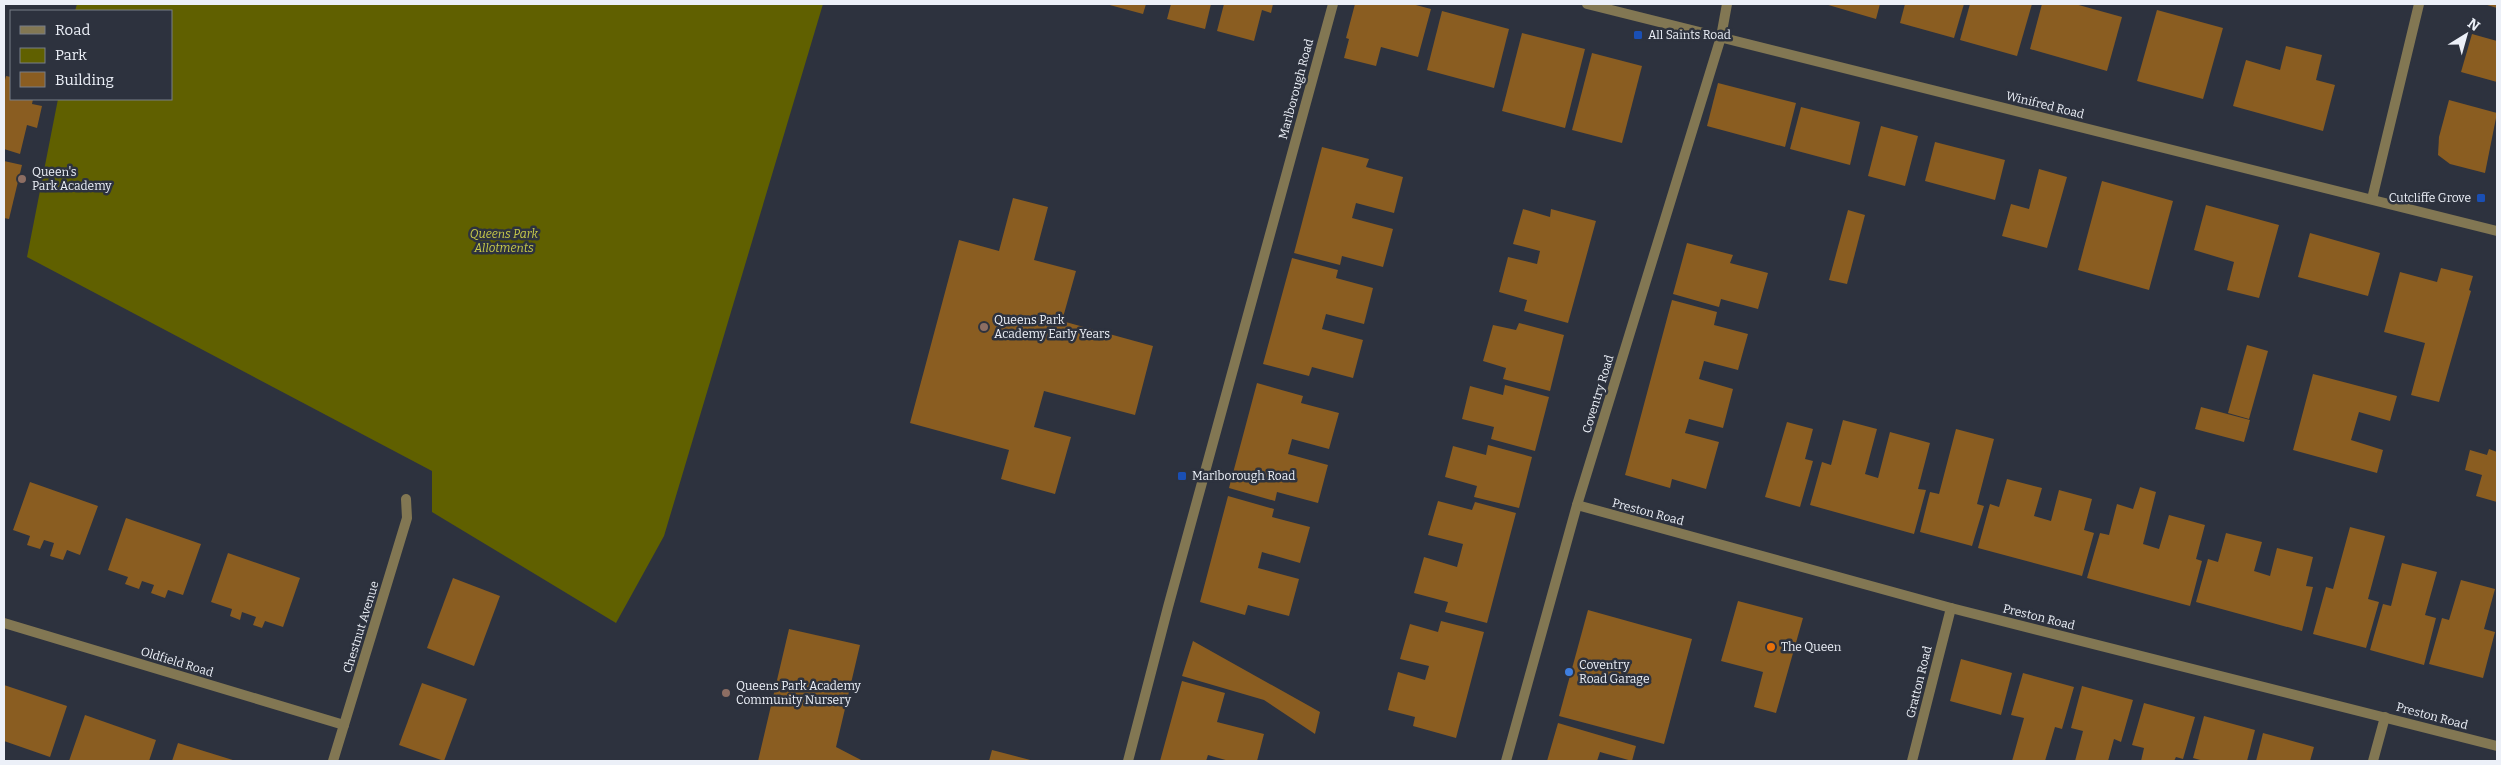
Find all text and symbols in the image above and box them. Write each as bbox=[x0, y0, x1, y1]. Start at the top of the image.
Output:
legend bbox=[10, 10, 172, 100]
north arrow bbox=[2441, 10, 2491, 60]
text: N bbox=[2464, 15, 2483, 35]
text: Road bbox=[55, 21, 90, 39]
place label: All Saints Road bbox=[1648, 28, 1731, 42]
marker: All Saints Road bbox=[1632, 29, 1644, 41]
street label: Marlborough Road bbox=[1276, 37, 1316, 141]
text: Park bbox=[55, 46, 87, 64]
text: Building bbox=[55, 71, 114, 89]
street label: Winifred Road bbox=[2004, 89, 2086, 121]
place label: Queen's Park Academy bbox=[32, 165, 112, 193]
marker: Queen's Park Academy bbox=[16, 173, 28, 185]
place label: Cutcliffe Grove bbox=[2389, 191, 2471, 205]
marker: Cutcliffe Grove bbox=[2475, 192, 2487, 204]
park label: Queens Park Allotments bbox=[470, 227, 539, 255]
place label: Queens Park Academy Early Years bbox=[994, 313, 1110, 341]
marker: Queens Park Academy Early Years bbox=[978, 321, 990, 333]
street label: Coventry Road bbox=[1579, 353, 1617, 435]
place label: Marlborough Road bbox=[1192, 469, 1295, 483]
marker: Marlborough Road bbox=[1176, 470, 1188, 482]
street label: Preston Road bbox=[1611, 496, 1685, 528]
street label: Chestnut Avenue bbox=[340, 579, 382, 675]
street label: Preston Road bbox=[2002, 601, 2076, 633]
place label: The Queen bbox=[1781, 640, 1842, 654]
marker: The Queen bbox=[1765, 641, 1777, 653]
street label: Oldfield Road bbox=[139, 644, 215, 680]
street label: Gratton Road bbox=[1903, 644, 1935, 720]
place label: Coventry Road Garage bbox=[1579, 658, 1649, 686]
marker: Coventry Road Garage bbox=[1563, 666, 1575, 678]
place label: Queens Park Academy Community Nursery bbox=[736, 679, 861, 707]
marker: Queens Park Academy Community Nursery bbox=[720, 687, 732, 699]
street label: Preston Road bbox=[2395, 700, 2469, 732]

